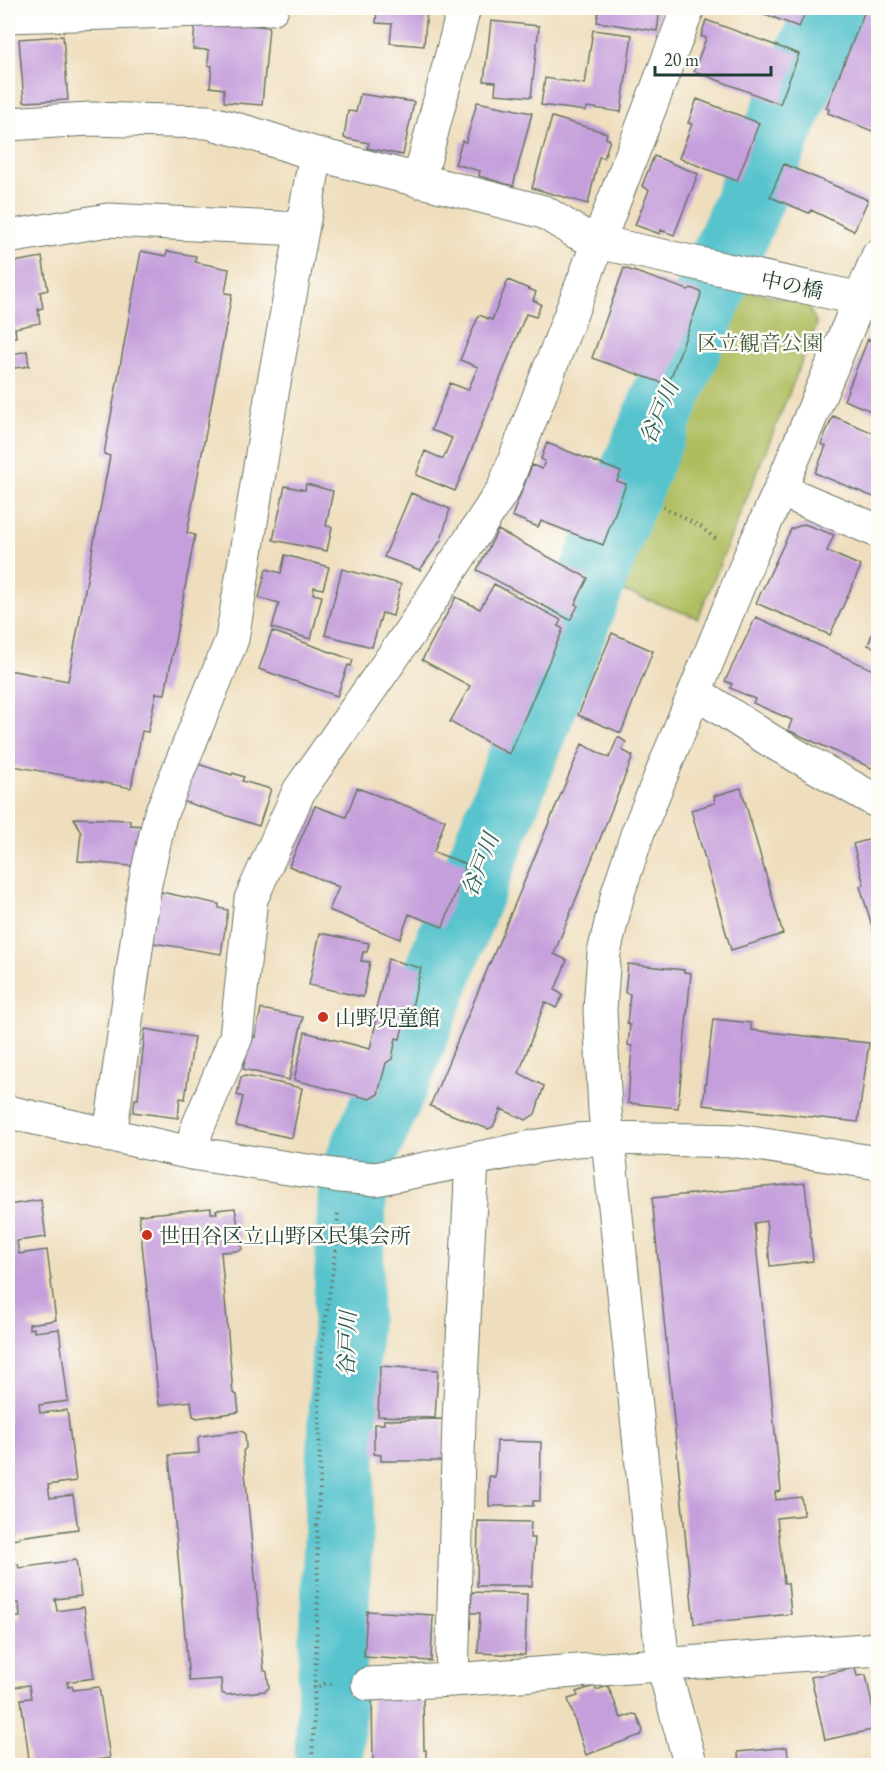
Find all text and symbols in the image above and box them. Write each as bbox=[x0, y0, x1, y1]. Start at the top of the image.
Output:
scale bar bbox=[655, 39, 770, 77]
text: 20 m bbox=[664, 48, 699, 71]
street label: 中の橋 bbox=[758, 265, 826, 305]
park label: 区立観音公園 bbox=[697, 329, 823, 356]
water label: 谷戸川 bbox=[633, 375, 686, 449]
water label: 谷戸川 bbox=[455, 827, 506, 901]
place label: 山野児童館 bbox=[335, 1004, 440, 1031]
marker: 山野児童館 bbox=[316, 1010, 330, 1024]
place label: 世田谷区立山野区民集会所 bbox=[159, 1222, 411, 1249]
marker: 世田谷区立山野区民集会所 bbox=[140, 1228, 154, 1242]
water label: 谷戸川 bbox=[331, 1309, 363, 1377]

